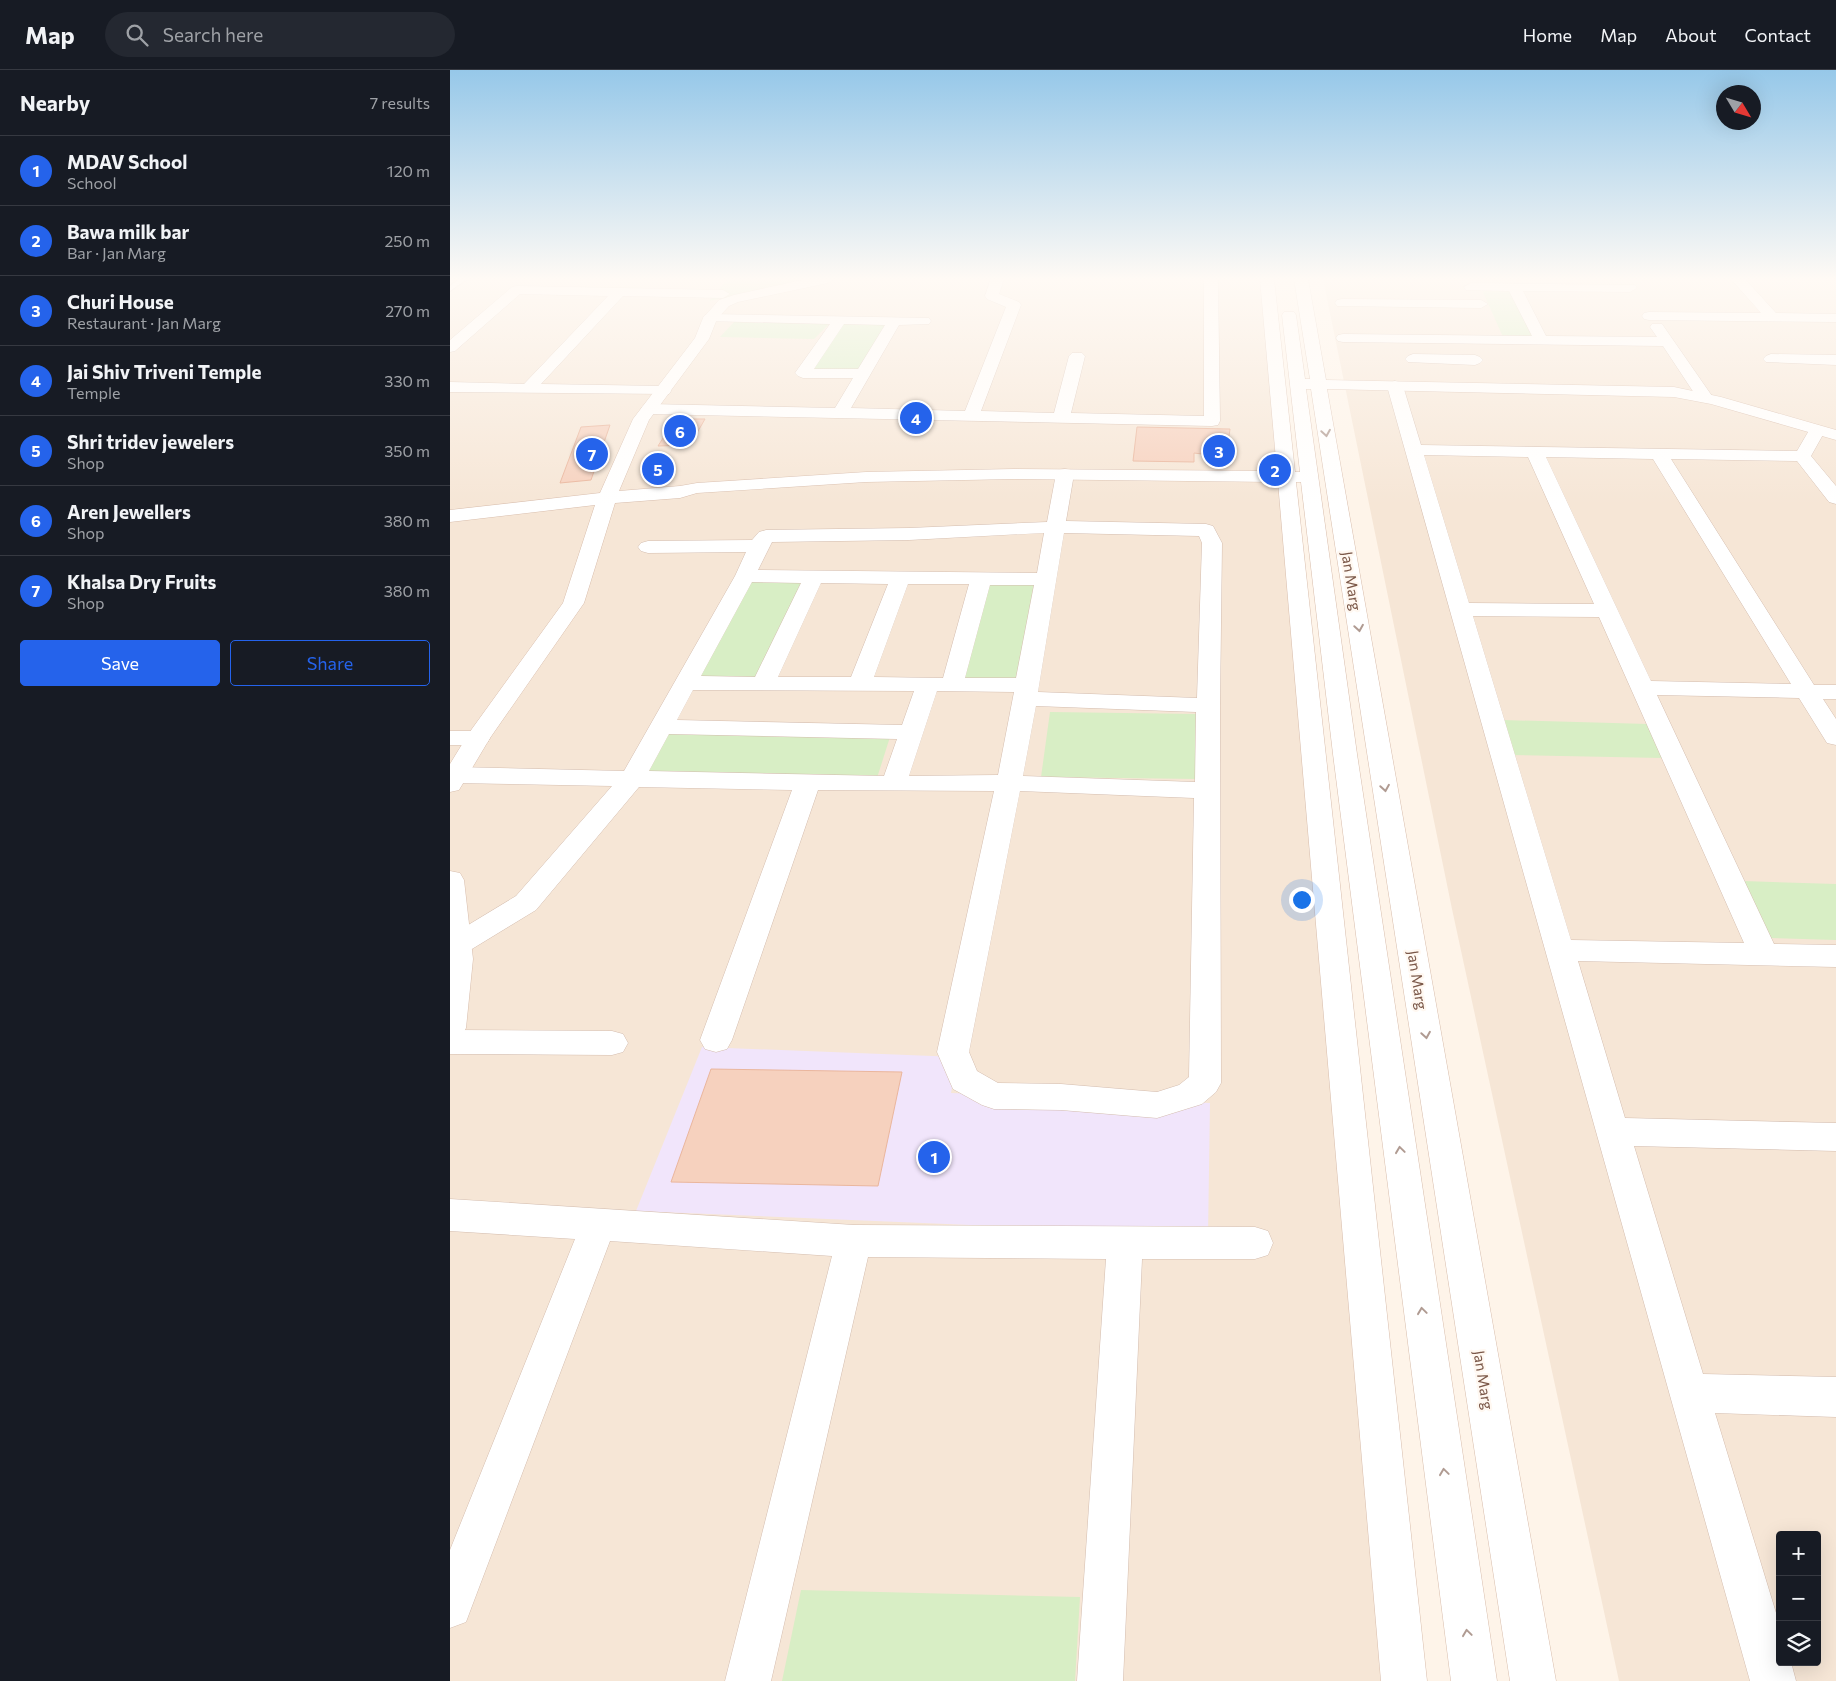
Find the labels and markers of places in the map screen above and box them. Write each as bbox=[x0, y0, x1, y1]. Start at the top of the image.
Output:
pin: 4 bbox=[900, 399, 932, 437]
pin: 6 bbox=[664, 412, 696, 450]
pin: 3 bbox=[1203, 432, 1235, 470]
pin: 7 bbox=[576, 435, 608, 473]
pin: 5 bbox=[642, 450, 674, 488]
pin: 2 bbox=[1259, 451, 1291, 489]
pin: 1 bbox=[918, 1138, 950, 1176]

